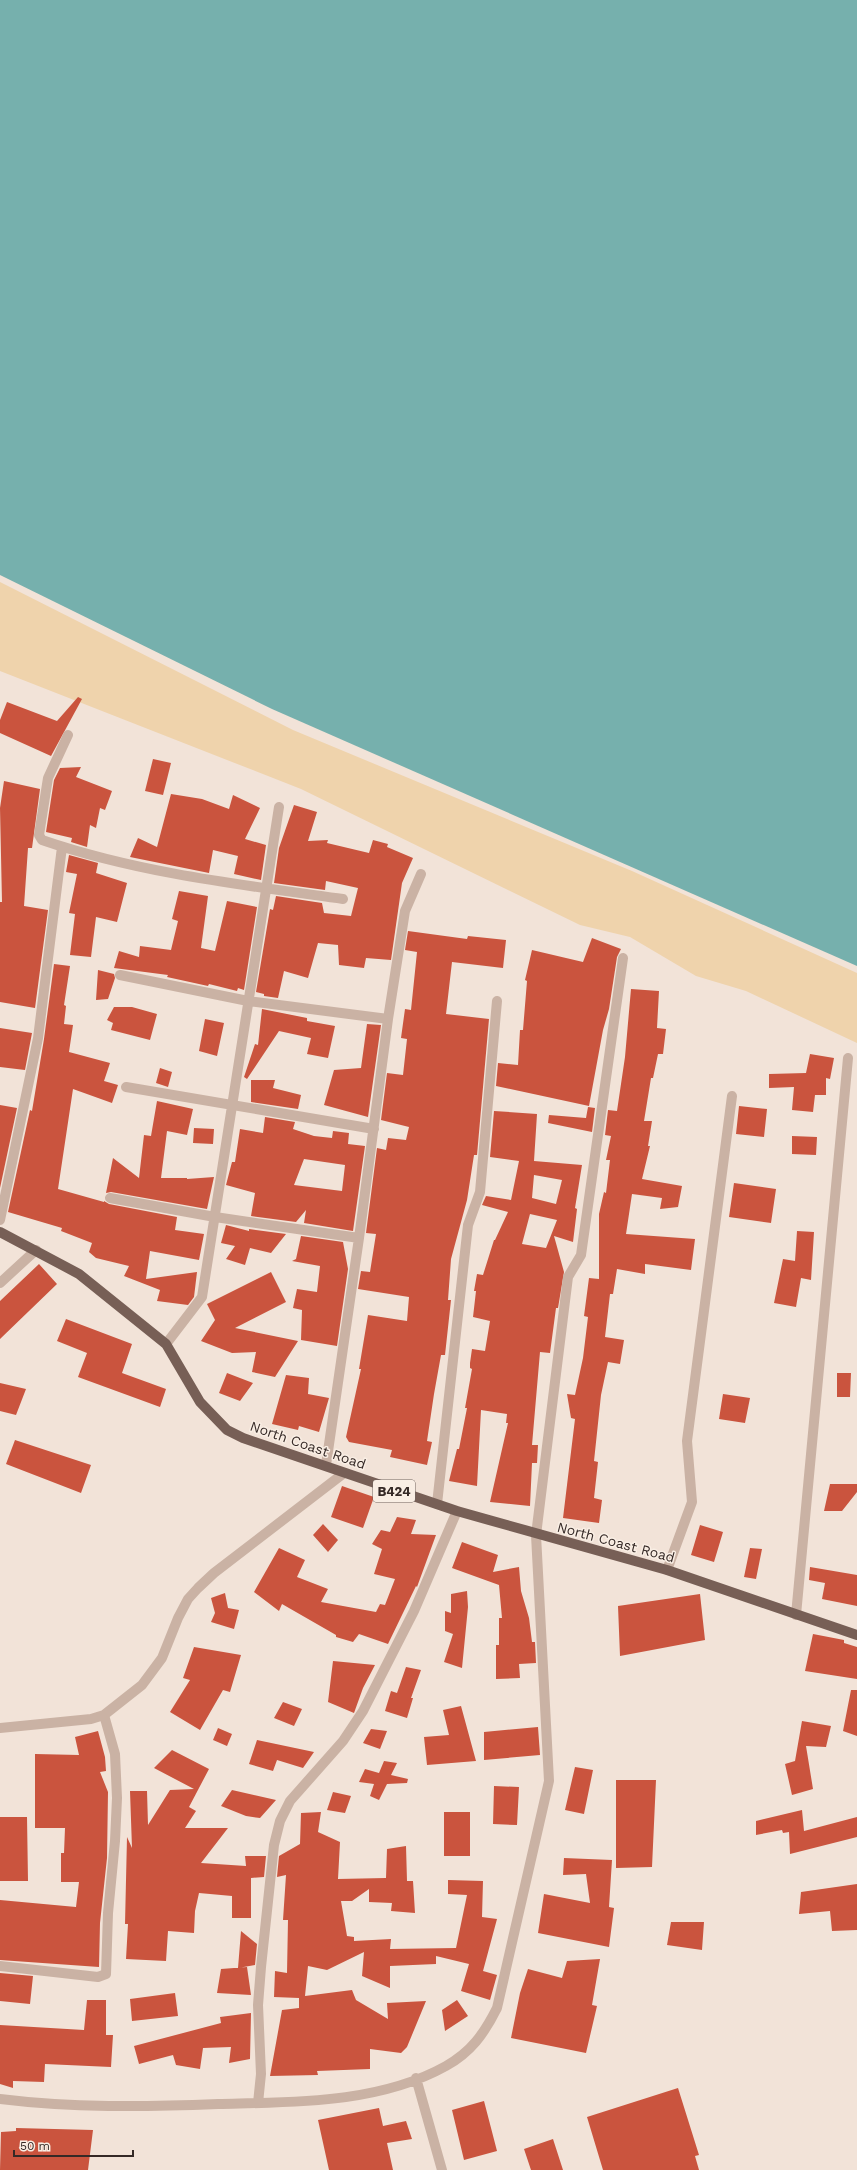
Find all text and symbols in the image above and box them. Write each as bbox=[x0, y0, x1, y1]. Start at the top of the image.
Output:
street label: North Coast Road bbox=[248, 1418, 368, 1472]
road number: B424 bbox=[373, 1480, 415, 1502]
street label: North Coast Road bbox=[555, 1519, 677, 1565]
scale bar bbox=[14, 2132, 133, 2158]
text: 50 m bbox=[20, 2139, 50, 2153]

